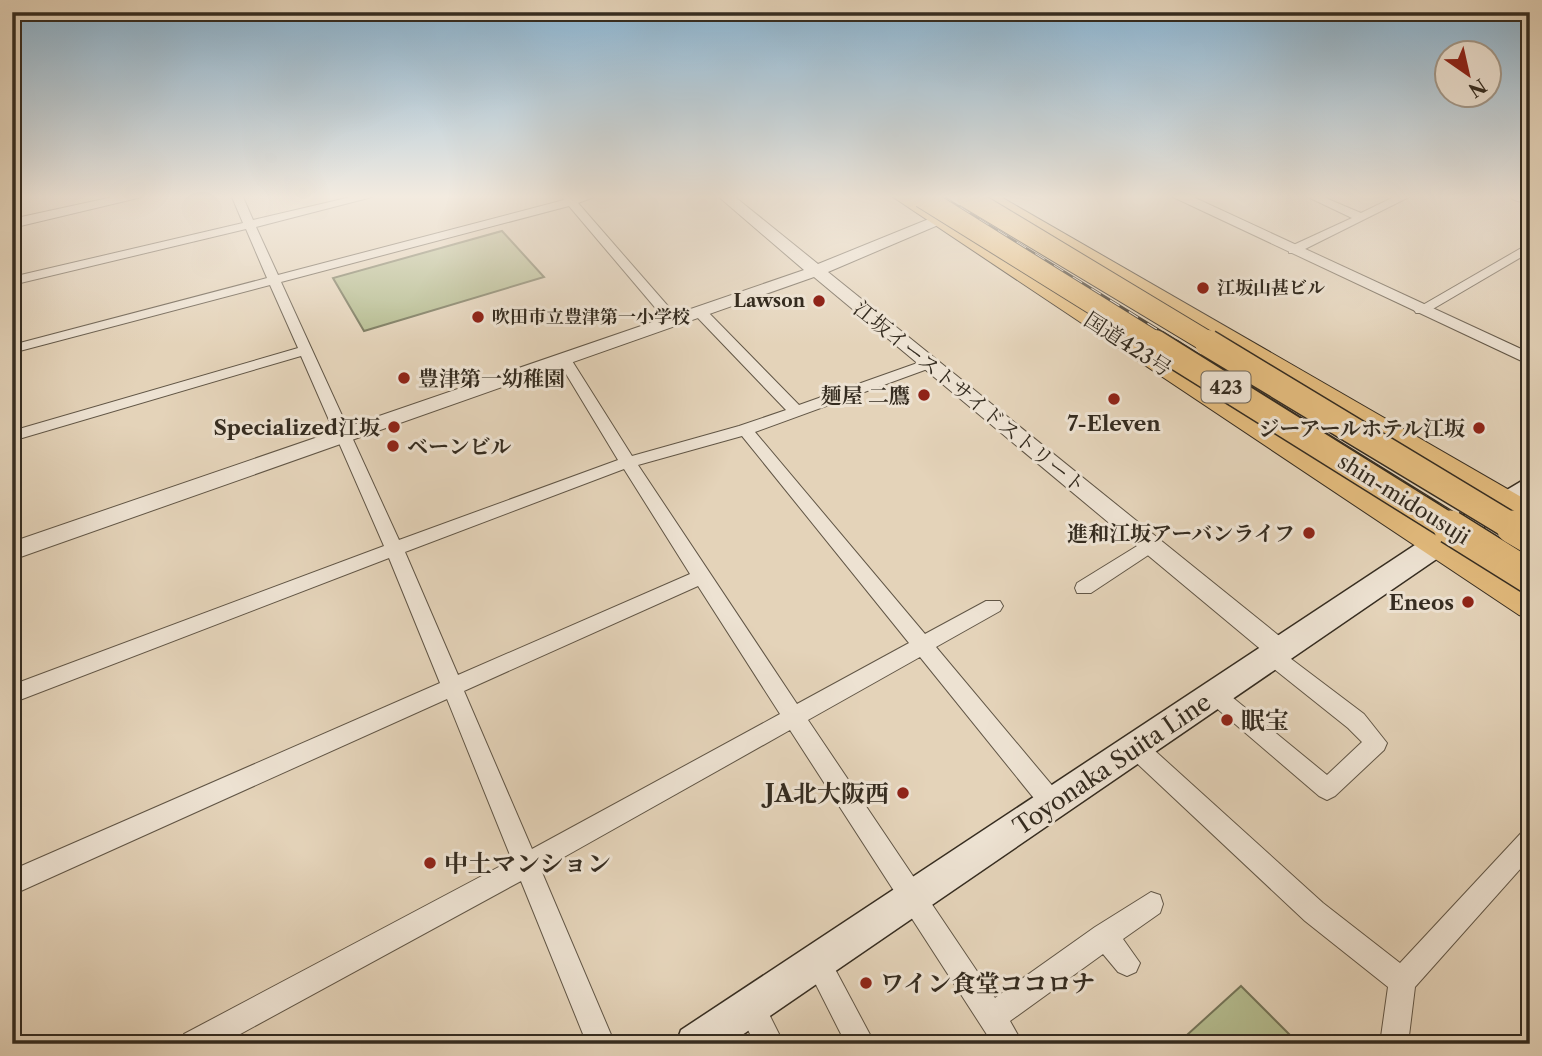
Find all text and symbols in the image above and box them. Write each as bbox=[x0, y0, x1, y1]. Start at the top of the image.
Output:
north arrow bbox=[1434, 38, 1504, 108]
text: N bbox=[1464, 74, 1491, 102]
place label: 江坂山甚ビル bbox=[1217, 277, 1325, 299]
marker: 江坂山甚ビル bbox=[1195, 280, 1211, 296]
place label: Lawson bbox=[734, 290, 806, 312]
marker: Lawson bbox=[811, 293, 827, 309]
street label: 江坂イーストサイドストリート bbox=[849, 296, 1091, 498]
place label: 吹田市立豊津第一小学校 bbox=[492, 306, 690, 328]
street label: 国道423号 bbox=[1080, 307, 1176, 381]
marker: 吹田市立豊津第一小学校 bbox=[470, 309, 486, 325]
place label: 豊津第一幼稚園 bbox=[418, 366, 565, 391]
marker: 豊津第一幼稚園 bbox=[396, 370, 412, 386]
road number: 423 bbox=[1202, 372, 1250, 402]
place label: 麺屋 二鷹 bbox=[821, 383, 910, 408]
marker: 麺屋 二鷹 bbox=[916, 387, 932, 403]
marker: 7-Eleven bbox=[1106, 391, 1122, 407]
place label: 7-Eleven bbox=[1067, 411, 1161, 436]
place label: Specialized江坂 bbox=[214, 415, 380, 440]
place label: ジーアールホテル江坂 bbox=[1258, 416, 1465, 441]
marker: Specialized江坂 bbox=[386, 419, 402, 435]
marker: ジーアールホテル江坂 bbox=[1471, 420, 1487, 436]
place label: ベーンビル bbox=[407, 434, 512, 459]
marker: ベーンビル bbox=[385, 438, 401, 454]
street label: shin-midousuji bbox=[1334, 449, 1474, 549]
place label: 進和江坂アーバンライフ bbox=[1067, 521, 1295, 546]
marker: 進和江坂アーバンライフ bbox=[1301, 525, 1317, 541]
place label: Eneos bbox=[1389, 590, 1454, 615]
marker: Eneos bbox=[1460, 594, 1476, 610]
street label: Toyonaka Suita Line bbox=[1008, 687, 1216, 841]
place label: 眠宝 bbox=[1241, 706, 1289, 735]
marker: 眠宝 bbox=[1219, 712, 1235, 728]
place label: JA北大阪西 bbox=[761, 779, 889, 808]
marker: JA北大阪西 bbox=[895, 785, 911, 801]
place label: 中土マンション bbox=[444, 849, 611, 878]
marker: 中土マンション bbox=[422, 855, 438, 871]
place label: ワイン食堂ココロナ bbox=[880, 969, 1095, 998]
marker: ワイン食堂ココロナ bbox=[858, 975, 874, 991]

